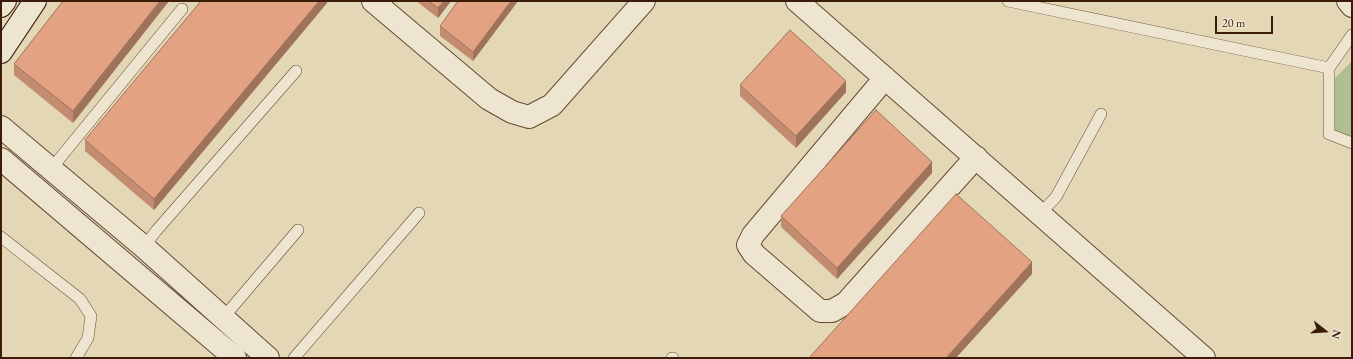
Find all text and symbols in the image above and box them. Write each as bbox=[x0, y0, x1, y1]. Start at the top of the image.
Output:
scale bar bbox=[1217, 8, 1275, 34]
text: 20 m bbox=[1222, 15, 1245, 31]
north arrow bbox=[1305, 311, 1345, 351]
text: N bbox=[1328, 328, 1344, 341]

